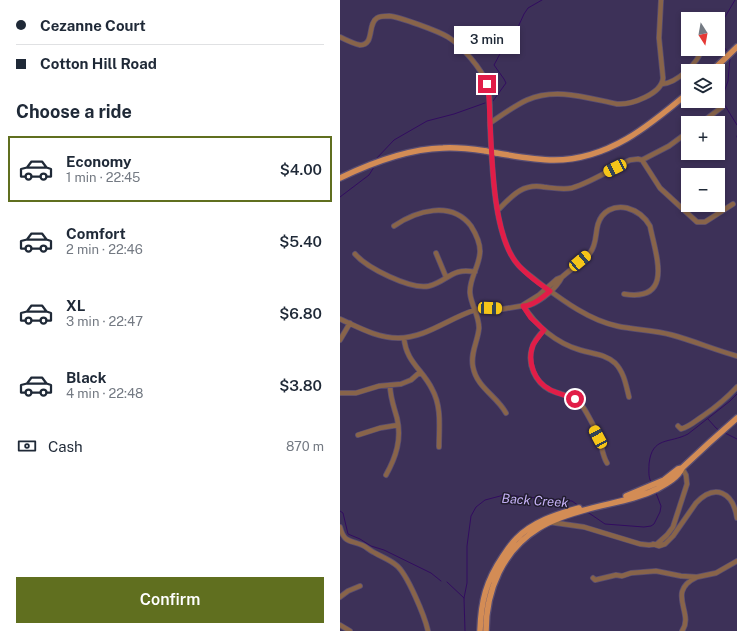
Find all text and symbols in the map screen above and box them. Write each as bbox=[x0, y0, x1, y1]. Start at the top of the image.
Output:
north arrow bbox=[681, 12, 725, 56]
map controls bbox=[681, 12, 725, 212]
text: Cezanne Court bbox=[40, 17, 146, 34]
callout: 3 min bbox=[454, 26, 520, 54]
text: 3 min bbox=[470, 32, 504, 47]
text: Cotton Hill Road bbox=[40, 55, 157, 72]
button: layers bbox=[681, 64, 725, 108]
route end bbox=[478, 75, 496, 93]
text: Choose a ride bbox=[16, 101, 132, 122]
button: + bbox=[681, 116, 725, 160]
icon: car bbox=[18, 151, 54, 187]
text: Economy bbox=[66, 153, 131, 170]
car bbox=[602, 157, 628, 179]
text: $4.00 bbox=[280, 161, 322, 178]
button: − bbox=[681, 168, 725, 212]
text: 1 min · 22:45 bbox=[66, 170, 140, 185]
icon: car bbox=[18, 223, 54, 259]
text: Comfort bbox=[66, 225, 126, 242]
text: $5.40 bbox=[279, 233, 322, 250]
text: 2 min · 22:46 bbox=[66, 242, 143, 257]
car bbox=[567, 249, 593, 273]
icon: car bbox=[18, 295, 54, 331]
text: XL bbox=[66, 297, 85, 314]
car bbox=[478, 302, 502, 314]
text: $6.80 bbox=[279, 305, 322, 322]
text: 3 min · 22:47 bbox=[66, 314, 143, 329]
icon: car bbox=[18, 367, 54, 403]
text: Black bbox=[66, 369, 106, 386]
text: $3.80 bbox=[279, 377, 322, 394]
text: 4 min · 22:48 bbox=[66, 386, 144, 401]
route start bbox=[566, 390, 584, 408]
car bbox=[587, 424, 609, 450]
icon: cash bbox=[16, 435, 38, 457]
text: Cash bbox=[48, 438, 83, 455]
text: 870 m bbox=[286, 439, 324, 454]
water label: Back Creek bbox=[501, 491, 569, 510]
button: Confirm bbox=[16, 577, 324, 623]

